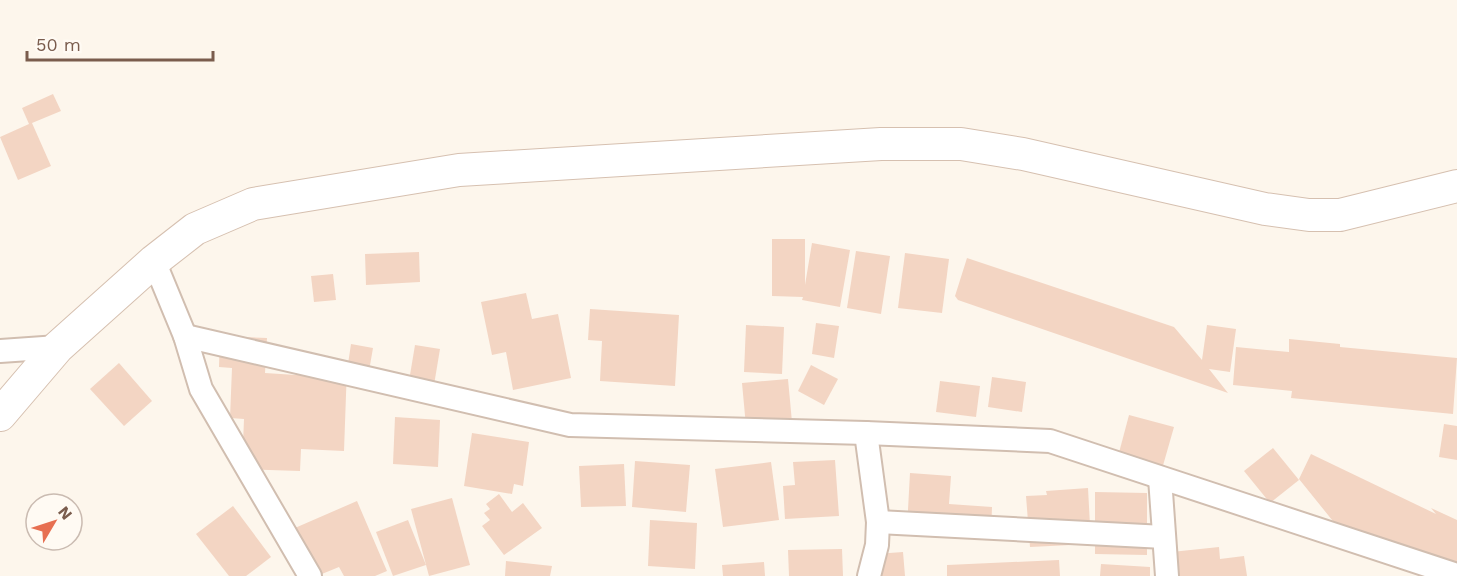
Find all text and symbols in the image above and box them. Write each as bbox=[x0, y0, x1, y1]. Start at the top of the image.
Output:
scale bar bbox=[27, 24, 213, 62]
text: 50 m bbox=[36, 34, 81, 55]
north arrow bbox=[24, 492, 84, 552]
text: N bbox=[54, 502, 76, 523]

